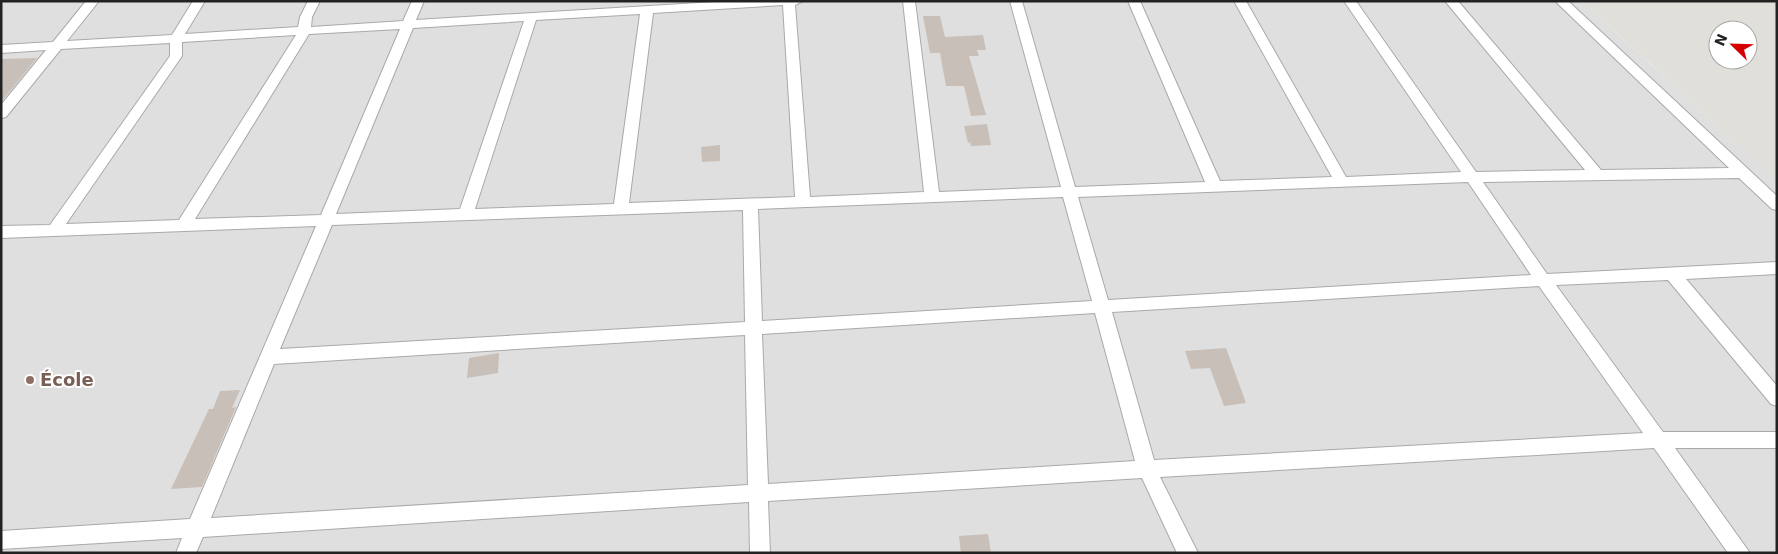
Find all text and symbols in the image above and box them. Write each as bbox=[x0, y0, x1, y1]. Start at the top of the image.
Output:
north arrow bbox=[1708, 20, 1758, 70]
text: N bbox=[1711, 31, 1731, 48]
place label: École bbox=[40, 369, 94, 390]
marker: École bbox=[24, 374, 36, 386]

